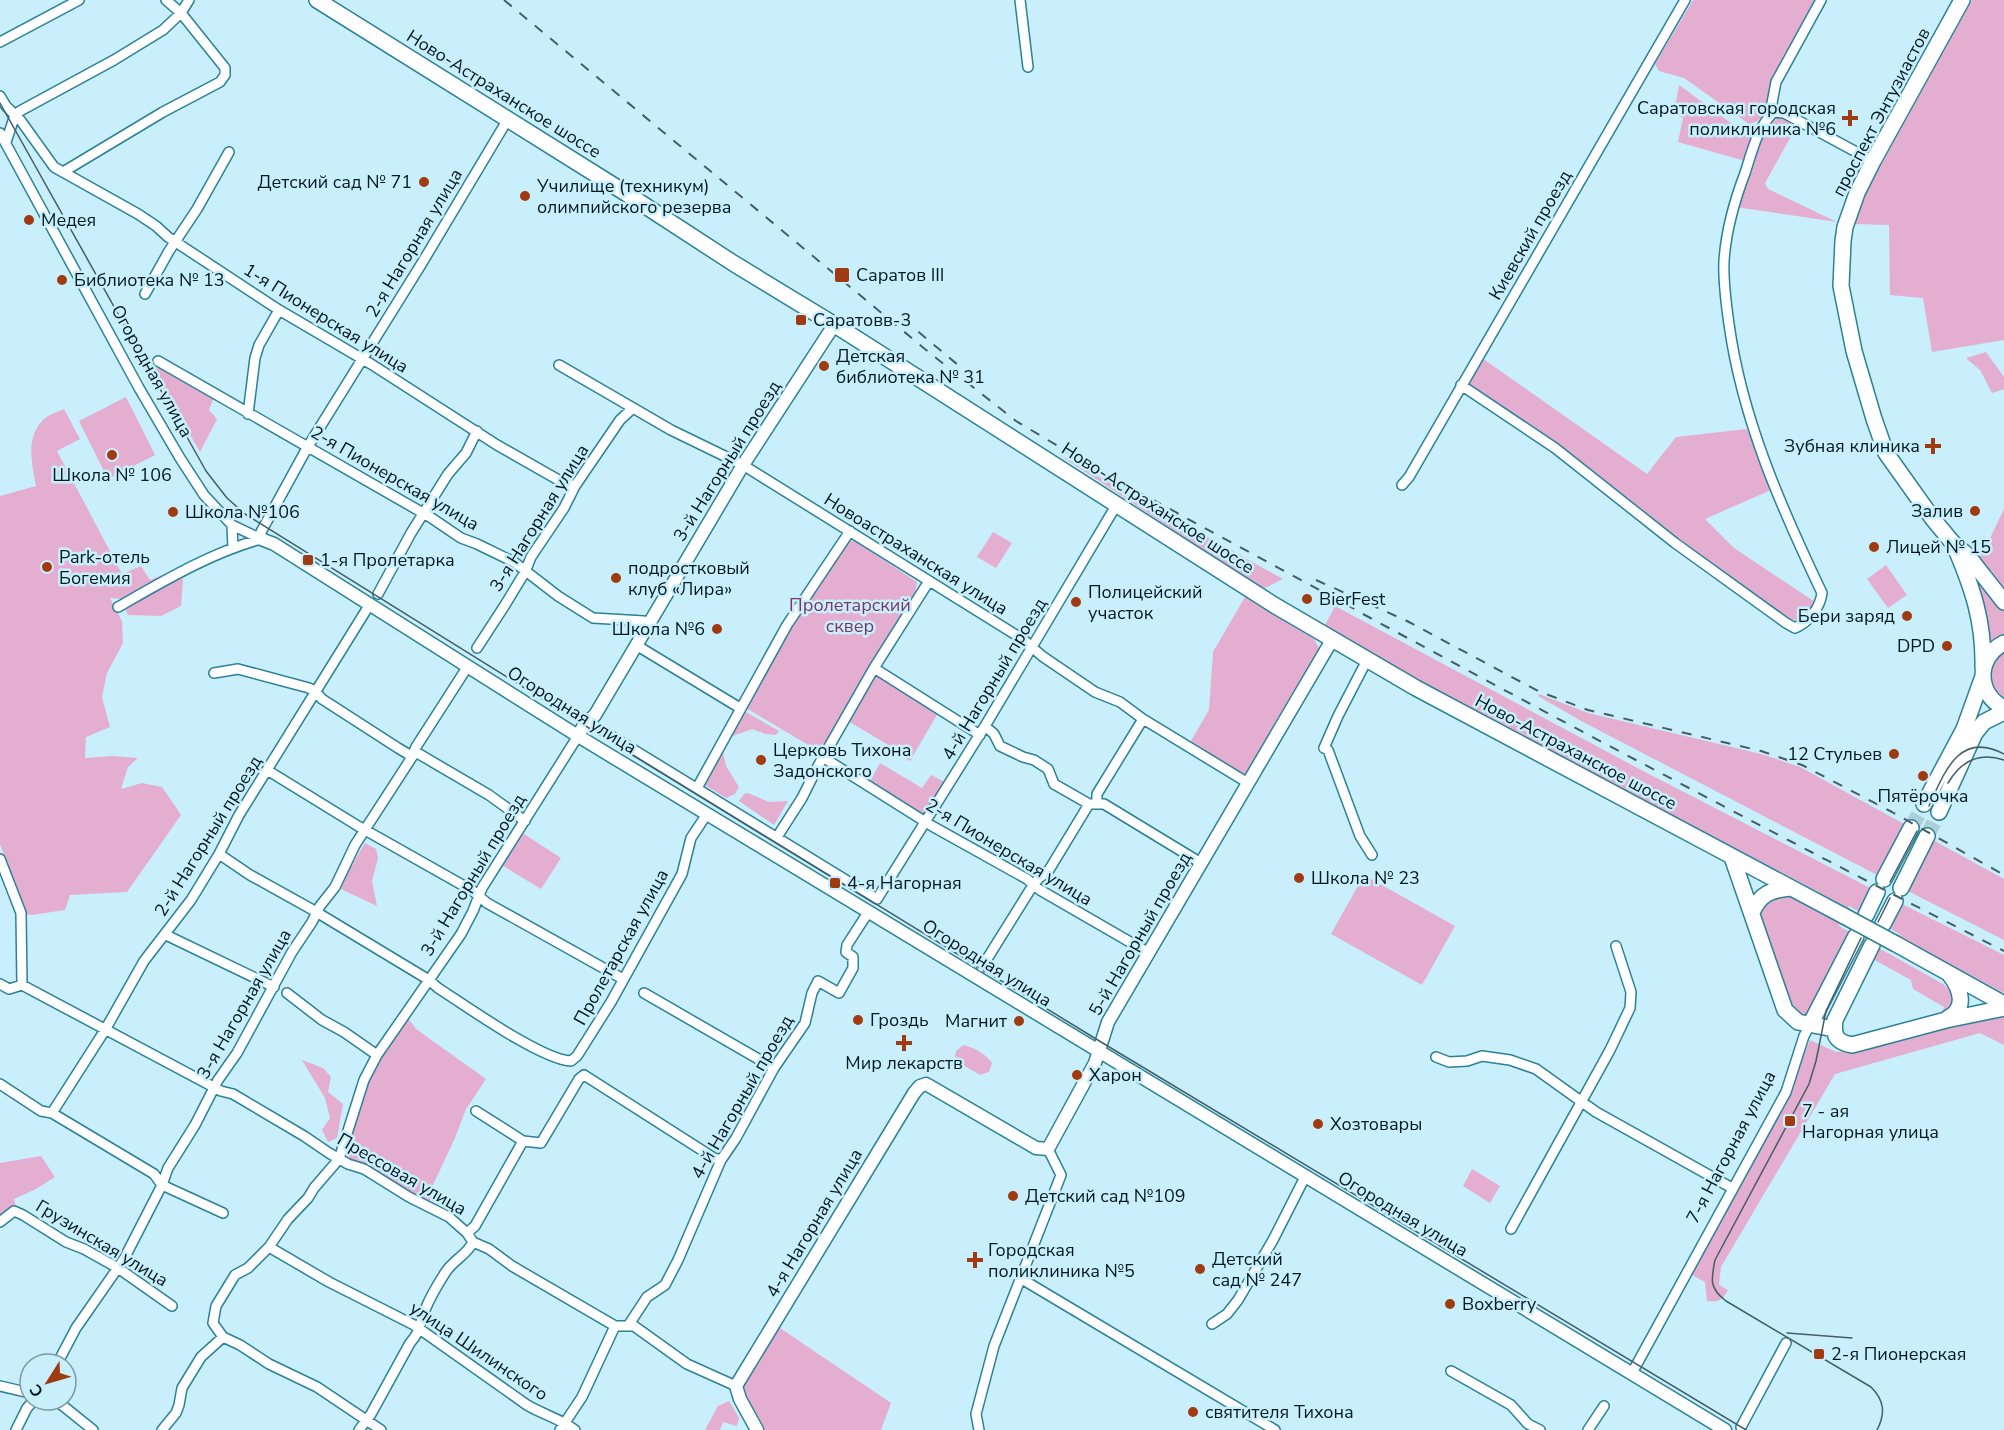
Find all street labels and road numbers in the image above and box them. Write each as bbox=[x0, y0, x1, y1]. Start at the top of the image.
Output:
street label: проспект Энтузиастов bbox=[1826, 23, 1936, 201]
street label: Ново-Астраханское шоссе bbox=[402, 24, 606, 164]
street label: 2-я Нагорная улица bbox=[360, 164, 468, 322]
street label: Киевский проезд bbox=[1483, 165, 1577, 304]
street label: 1-я Пионерская улица bbox=[239, 257, 413, 379]
street label: Огородная улица bbox=[106, 300, 198, 442]
street label: 3-й Нагорный проезд bbox=[668, 376, 786, 546]
street label: 2-я Пионерская улица bbox=[307, 420, 483, 536]
street label: Ново-Астраханское шоссе bbox=[1057, 437, 1259, 579]
street label: 3-я Нагорная улица bbox=[484, 440, 594, 596]
street label: Новоастраханская улица bbox=[820, 488, 1012, 620]
street label: 4-й Нагорный проезд bbox=[936, 593, 1052, 765]
street label: Огородная улица bbox=[503, 661, 641, 759]
street label: Ново-Астраханское шоссе bbox=[1471, 689, 1681, 815]
street label: 2-й Нагорный проезд bbox=[149, 751, 267, 921]
street label: 3-й Нагорный проезд bbox=[415, 789, 531, 961]
street label: 2-я Пионерская улица bbox=[921, 793, 1097, 911]
street label: 5-й Нагорный проезд bbox=[1083, 847, 1197, 1020]
street label: Пролетарская улица bbox=[568, 865, 674, 1029]
street label: Огородная улица bbox=[918, 914, 1056, 1012]
street label: 3-я Нагорная улица bbox=[191, 925, 297, 1083]
street label: 4-й Нагорный проезд bbox=[685, 1010, 799, 1183]
street label: 7-я Нагорная улица bbox=[1681, 1066, 1781, 1228]
street label: Прессовая улица bbox=[333, 1127, 471, 1221]
street label: 4-я Нагорная улица bbox=[760, 1144, 868, 1302]
street label: Огородная улица bbox=[1333, 1166, 1473, 1262]
street label: Грузинская улица bbox=[31, 1194, 173, 1292]
street label: улица Шилинского bbox=[405, 1296, 553, 1406]

